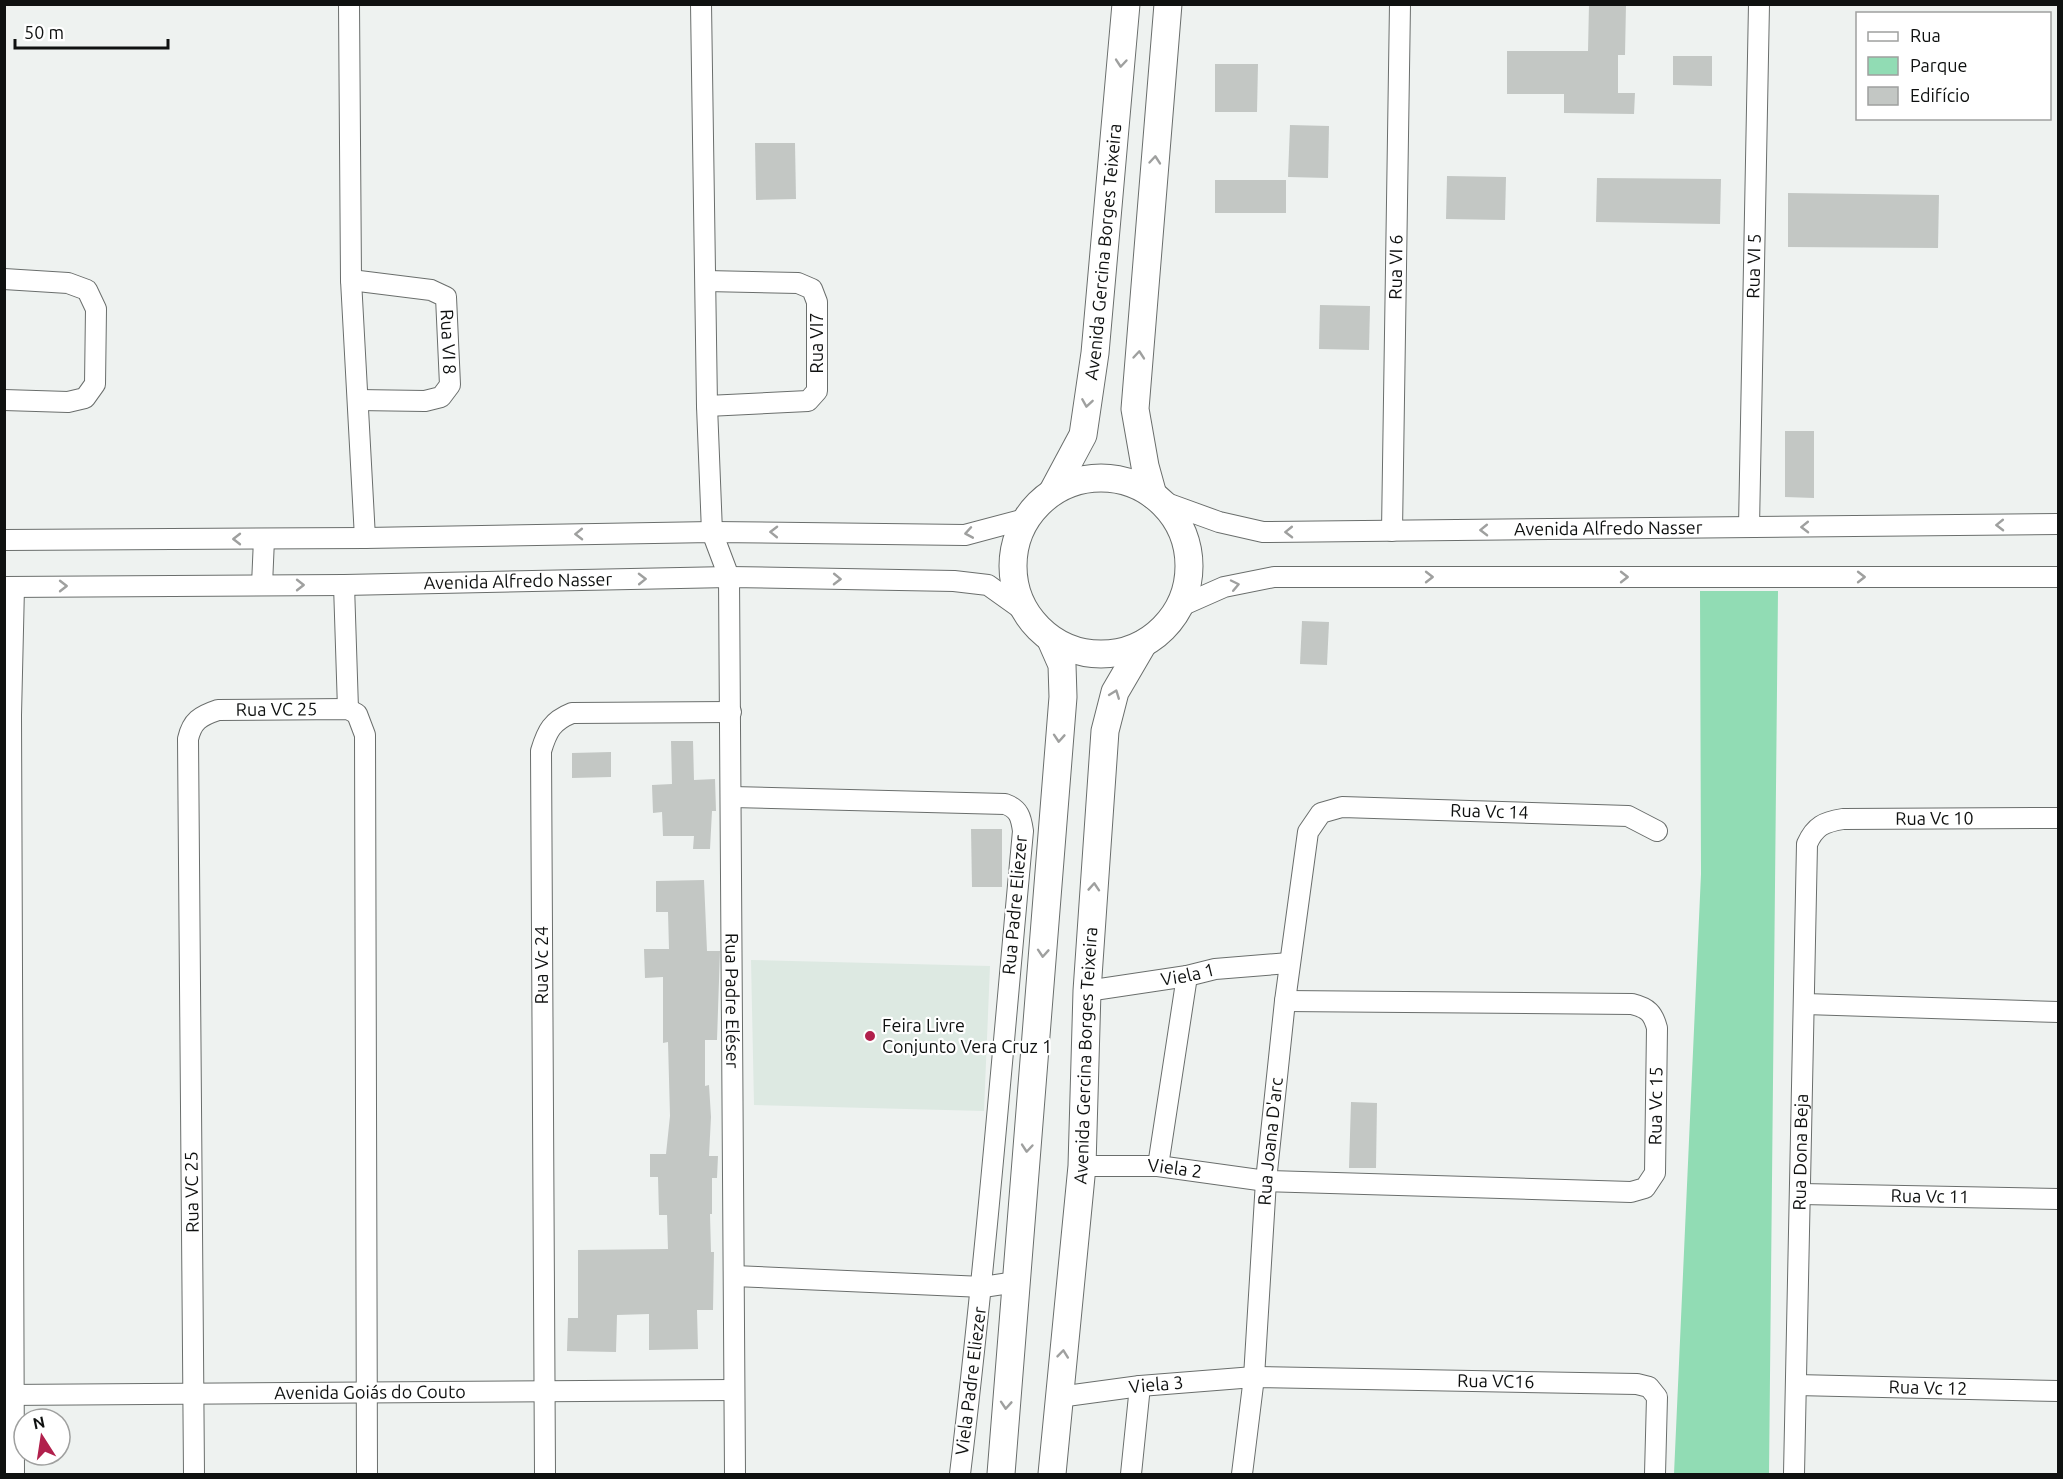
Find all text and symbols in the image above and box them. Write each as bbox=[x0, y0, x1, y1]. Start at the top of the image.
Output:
scale bar bbox=[15, 12, 168, 50]
legend bbox=[1856, 12, 2051, 120]
text: 50 m bbox=[24, 22, 64, 42]
text: Rua bbox=[1910, 25, 1941, 45]
text: Parque bbox=[1910, 55, 1967, 75]
one-way arrow bbox=[1115, 58, 1128, 67]
text: Edifício bbox=[1910, 85, 1970, 105]
street label: Avenida Gercina Borges Teixeira bbox=[1080, 123, 1124, 381]
one-way arrow bbox=[1148, 156, 1161, 165]
street label: Rua VI 5 bbox=[1742, 233, 1764, 299]
street label: Rua VI 6 bbox=[1385, 234, 1406, 300]
street label: Rua VI 8 bbox=[438, 309, 461, 375]
street label: Rua VI7 bbox=[806, 312, 826, 374]
one-way arrow bbox=[1132, 350, 1145, 359]
one-way arrow bbox=[1082, 398, 1094, 408]
street label: Avenida Alfredo Nasser bbox=[1514, 517, 1703, 538]
one-way arrow bbox=[1996, 519, 2005, 531]
one-way arrow bbox=[1801, 521, 1810, 533]
one-way arrow bbox=[1480, 524, 1489, 536]
one-way arrow bbox=[1285, 525, 1294, 538]
one-way arrow bbox=[769, 526, 778, 539]
one-way arrow bbox=[964, 526, 974, 539]
one-way arrow bbox=[574, 528, 583, 540]
one-way arrow bbox=[232, 533, 241, 545]
street label: Avenida Alfredo Nasser bbox=[424, 568, 613, 592]
one-way arrow bbox=[1425, 571, 1434, 583]
one-way arrow bbox=[1620, 571, 1629, 583]
one-way arrow bbox=[1857, 571, 1866, 583]
one-way arrow bbox=[637, 573, 646, 585]
one-way arrow bbox=[832, 573, 841, 585]
one-way arrow bbox=[295, 579, 304, 591]
one-way arrow bbox=[1230, 579, 1240, 592]
one-way arrow bbox=[58, 580, 67, 592]
one-way arrow bbox=[1108, 689, 1121, 700]
street label: Rua VC 25 bbox=[236, 698, 317, 719]
one-way arrow bbox=[1053, 733, 1066, 742]
street label: Rua Vc 14 bbox=[1450, 799, 1529, 822]
street label: Rua Vc 10 bbox=[1895, 807, 1974, 828]
street label: Rua Padre Eliezer bbox=[998, 834, 1030, 976]
one-way arrow bbox=[1087, 882, 1100, 891]
street label: Rua Vc 24 bbox=[531, 926, 551, 1004]
street label: Avenida Gercina Borges Teixeira bbox=[1069, 926, 1100, 1185]
street label: Rua Padre Eléser bbox=[722, 933, 743, 1069]
one-way arrow bbox=[1036, 949, 1049, 958]
street label: Viela 1 bbox=[1159, 958, 1217, 989]
place label: Feira Livre Conjunto Vera Cruz 1 bbox=[882, 1015, 1052, 1056]
marker: Feira Livre Conjunto Vera Cruz 1 bbox=[863, 1029, 877, 1043]
street label: Rua Vc 15 bbox=[1644, 1066, 1665, 1145]
street label: Rua Joana D'arc bbox=[1254, 1076, 1286, 1206]
street label: Rua Dona Beja bbox=[1788, 1093, 1811, 1211]
one-way arrow bbox=[1021, 1143, 1034, 1152]
street label: Rua VC 25 bbox=[180, 1151, 202, 1233]
street label: Viela 2 bbox=[1148, 1155, 1203, 1181]
street label: Rua Vc 11 bbox=[1891, 1185, 1969, 1206]
street label: Viela Padre Eliezer bbox=[951, 1305, 989, 1456]
one-way arrow bbox=[1056, 1349, 1069, 1358]
street label: Rua VC16 bbox=[1457, 1370, 1535, 1391]
street label: Viela 3 bbox=[1128, 1372, 1184, 1396]
street label: Rua Vc 12 bbox=[1889, 1376, 1967, 1398]
street label: Avenida Goiás do Couto bbox=[274, 1381, 466, 1402]
one-way arrow bbox=[1000, 1400, 1013, 1409]
north arrow bbox=[12, 1407, 72, 1467]
text: N bbox=[31, 1412, 47, 1432]

